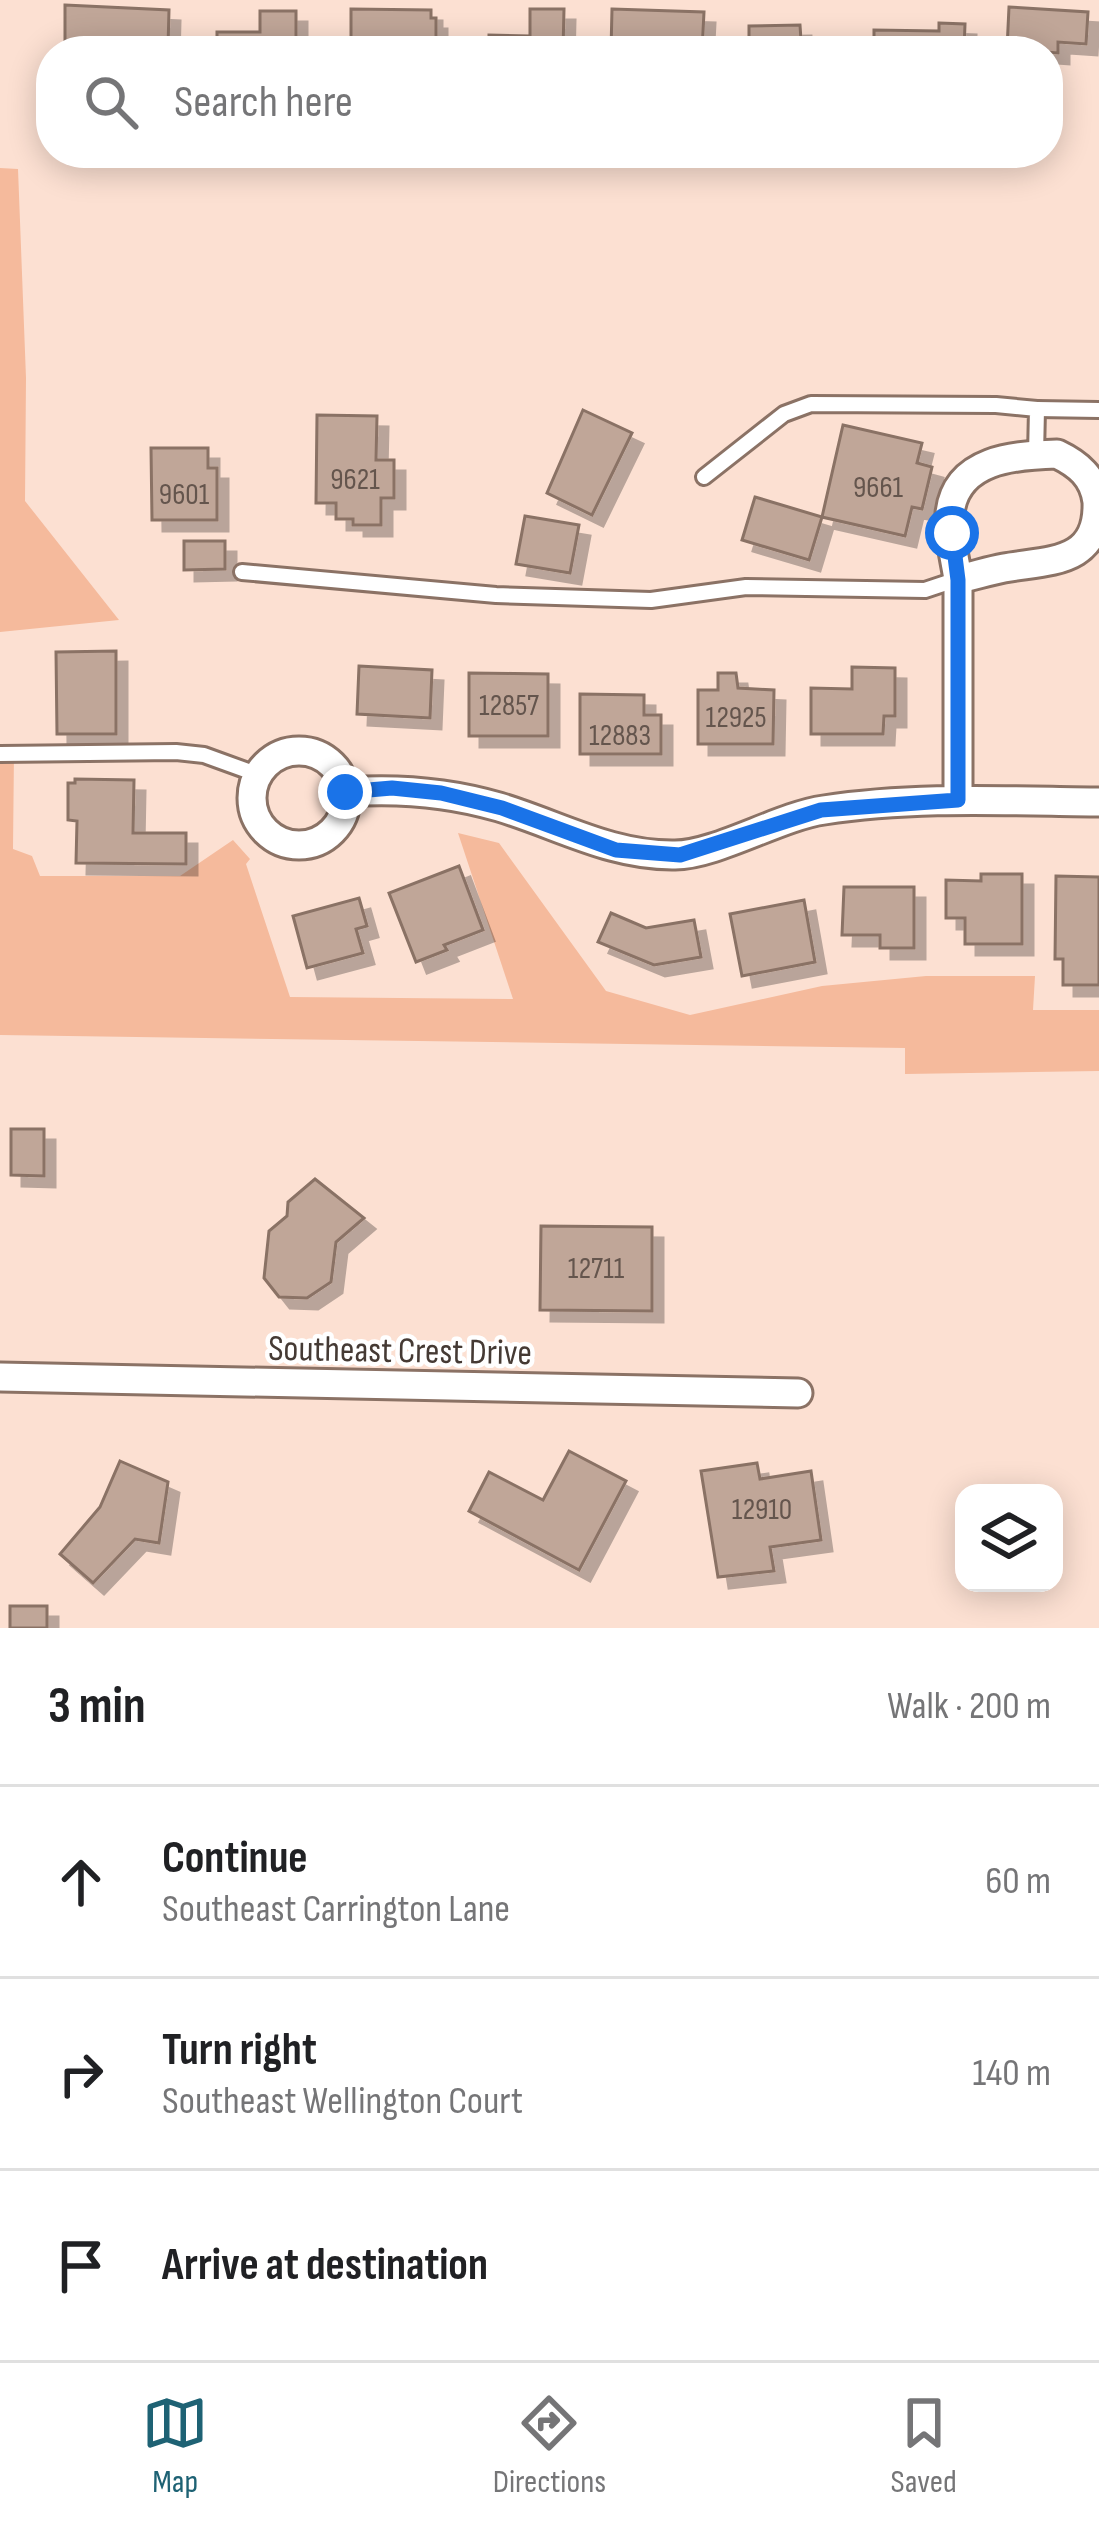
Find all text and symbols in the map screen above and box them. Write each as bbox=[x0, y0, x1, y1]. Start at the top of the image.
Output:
search box bbox=[36, 36, 1063, 168]
icon: search bbox=[78, 69, 144, 135]
text: Search here bbox=[174, 75, 353, 130]
house number: 9621 bbox=[330, 462, 380, 498]
house number: 9661 bbox=[853, 470, 904, 506]
house number: 9601 bbox=[159, 477, 210, 513]
route start bbox=[925, 506, 979, 560]
house number: 12857 bbox=[479, 688, 539, 724]
house number: 12925 bbox=[706, 700, 766, 736]
house number: 12883 bbox=[589, 718, 651, 754]
route end bbox=[318, 765, 372, 819]
house number: 12711 bbox=[568, 1251, 625, 1287]
street label: Southeast Crest Drive bbox=[268, 1328, 532, 1375]
map controls bbox=[955, 1484, 1063, 1592]
button: layers bbox=[955, 1484, 1063, 1592]
house number: 12910 bbox=[732, 1492, 792, 1528]
text: 3 min bbox=[48, 1676, 146, 1737]
text: Walk · 200 m bbox=[887, 1683, 1051, 1730]
text: Continue bbox=[162, 1831, 308, 1886]
icon: ahead bbox=[48, 1849, 114, 1915]
text: 60 m bbox=[985, 1858, 1051, 1905]
text: Southeast Carrington Lane bbox=[162, 1886, 510, 1933]
text: Turn right bbox=[162, 2023, 317, 2078]
icon: right bbox=[48, 2041, 114, 2107]
text: 140 m bbox=[972, 2050, 1051, 2097]
text: Southeast Wellington Court bbox=[162, 2078, 523, 2125]
icon: arrive bbox=[48, 2233, 114, 2299]
text: Arrive at destination bbox=[162, 2238, 488, 2293]
tab: Map bbox=[142, 2390, 208, 2502]
tab: Directions bbox=[493, 2390, 606, 2502]
tab: Saved bbox=[891, 2390, 957, 2502]

